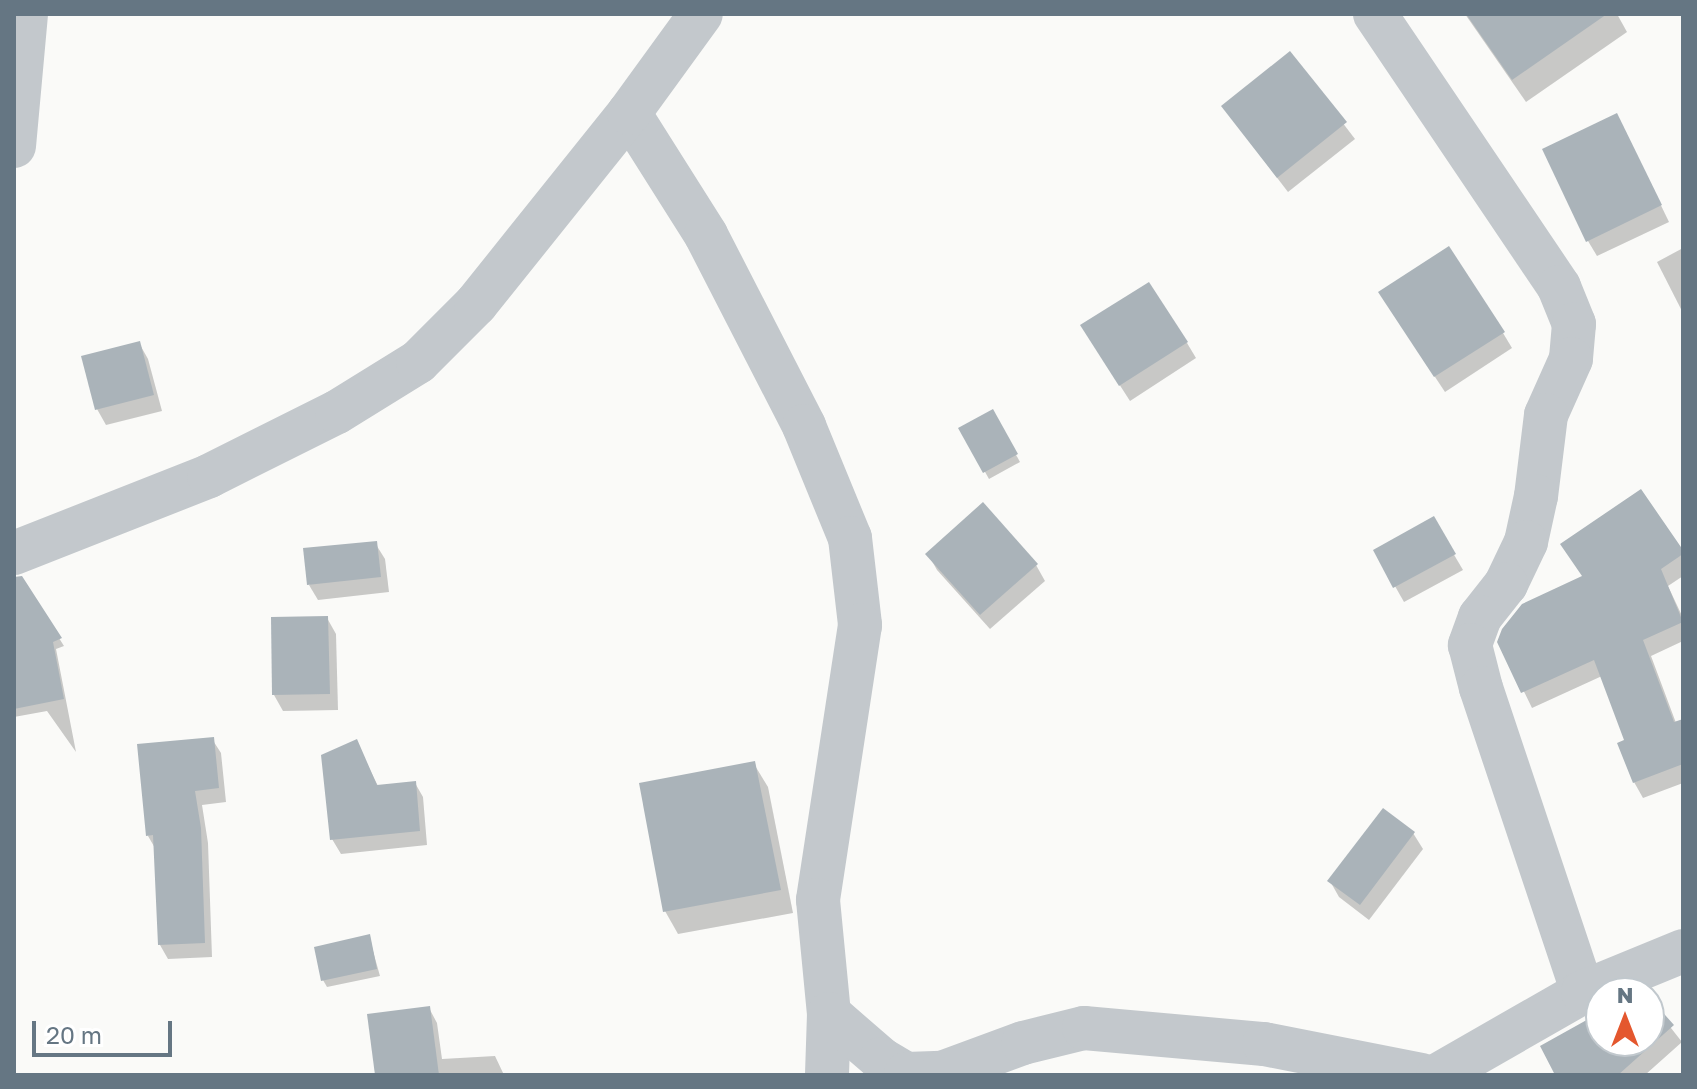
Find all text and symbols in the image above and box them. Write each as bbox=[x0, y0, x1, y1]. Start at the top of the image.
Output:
north arrow bbox=[1585, 977, 1665, 1057]
text: N bbox=[1617, 981, 1633, 1008]
scale bar bbox=[36, 1005, 176, 1055]
text: 20 m bbox=[46, 1020, 102, 1049]

